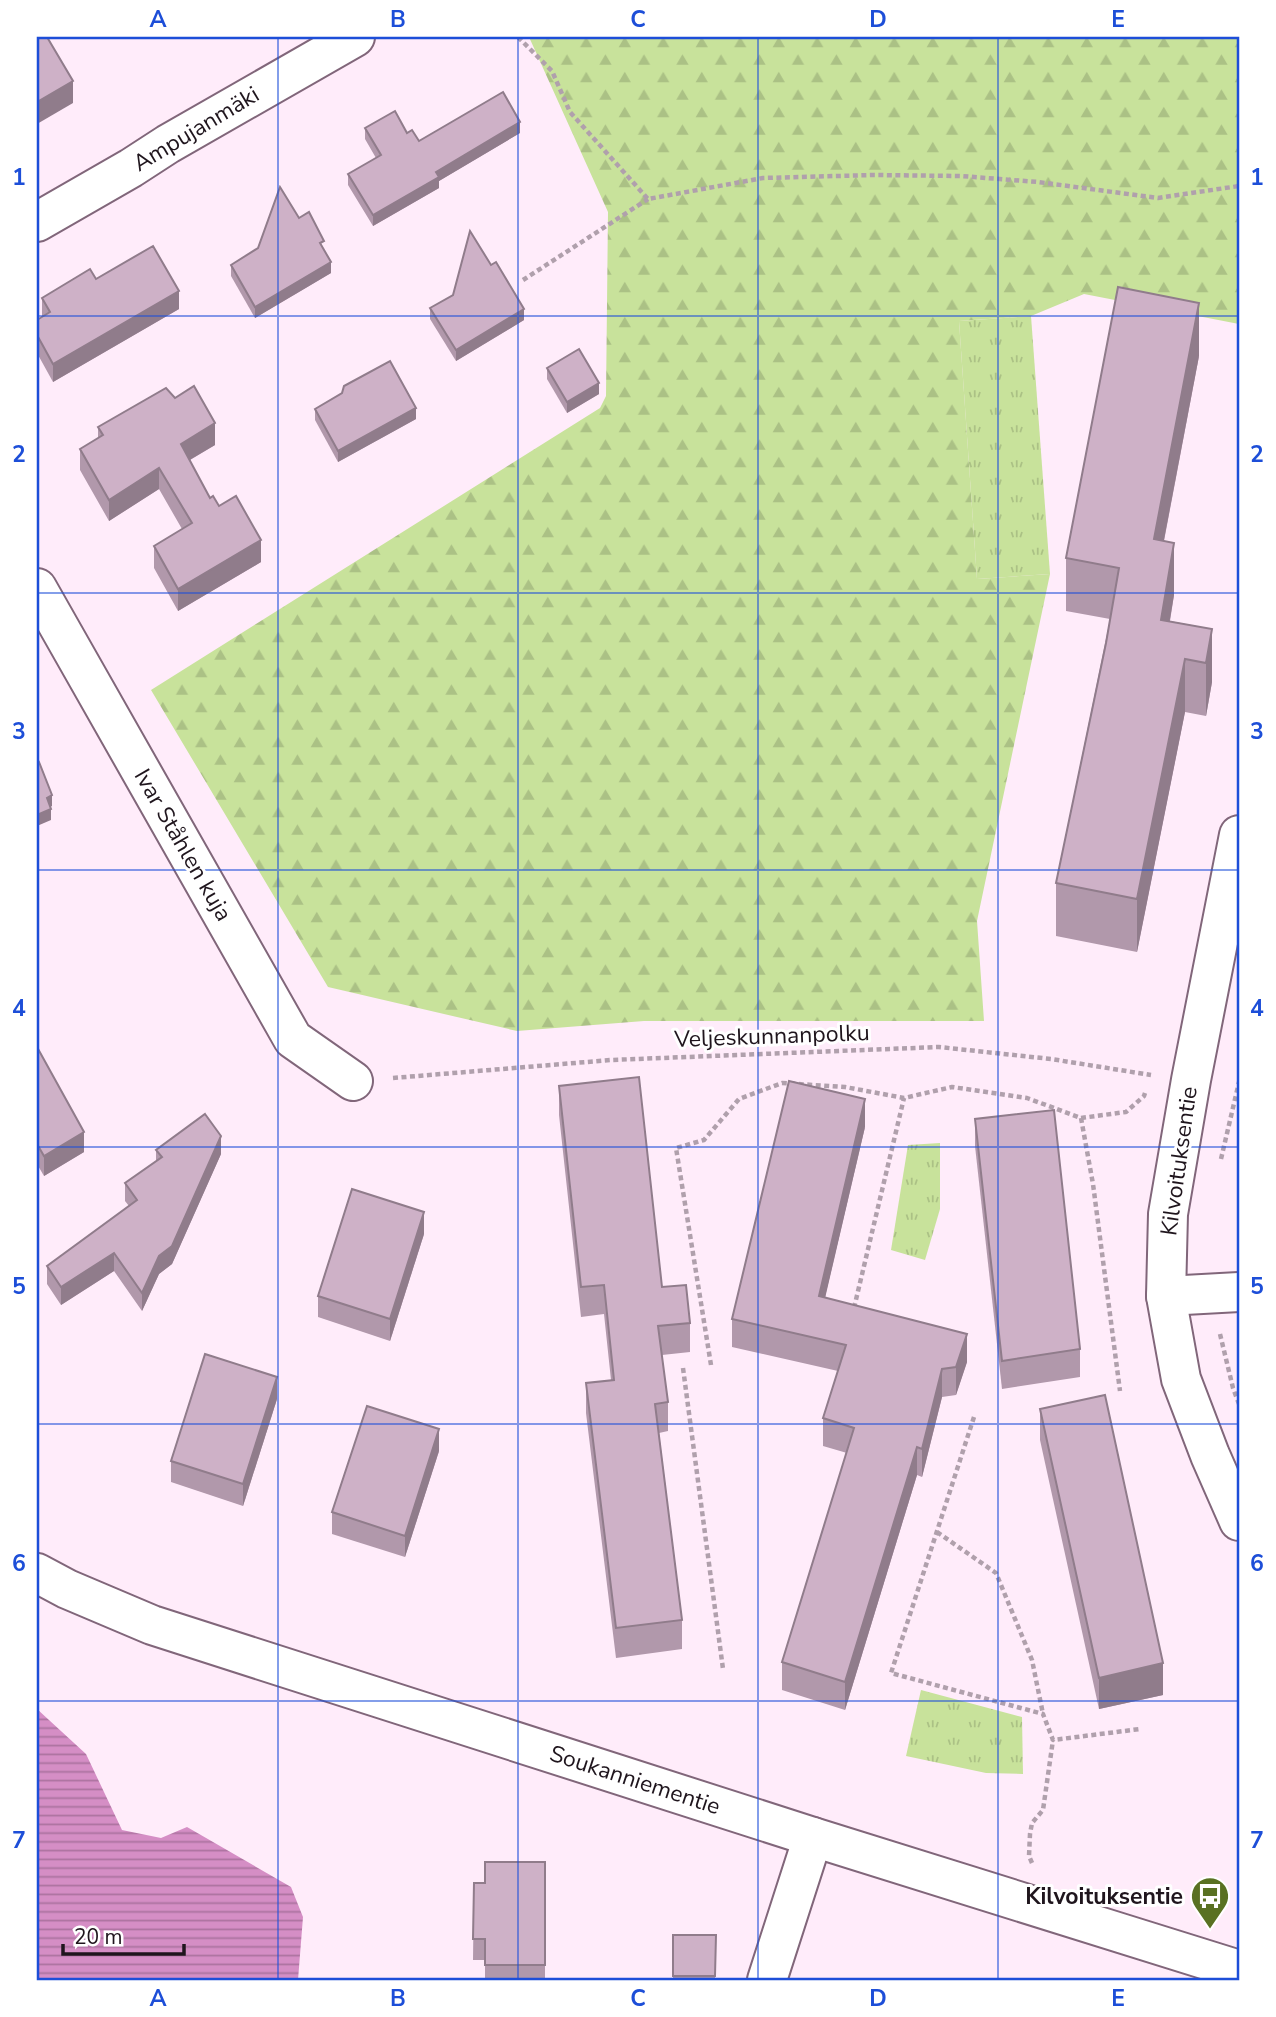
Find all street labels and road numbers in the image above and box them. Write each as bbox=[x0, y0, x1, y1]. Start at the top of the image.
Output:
street label: Ampujanmäki bbox=[127, 79, 265, 179]
street label: Ivar Ståhlen kuja bbox=[127, 763, 239, 927]
street label: Veljeskunnanpolku bbox=[673, 1017, 870, 1055]
street label: Kilvoituksentie bbox=[1153, 1084, 1205, 1238]
street label: Soukanniementie bbox=[546, 1738, 724, 1822]

